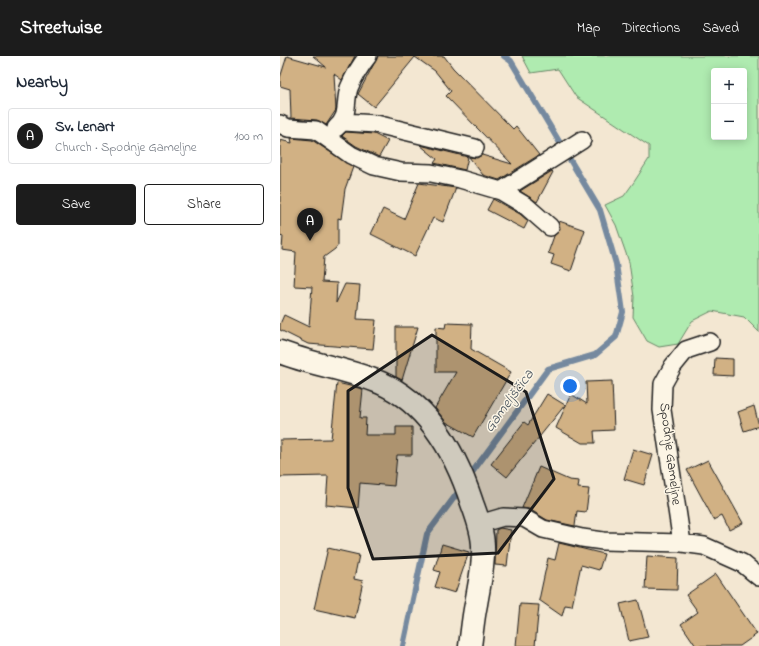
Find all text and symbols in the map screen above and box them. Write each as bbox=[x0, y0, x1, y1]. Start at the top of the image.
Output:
text: Streetwise bbox=[20, 15, 102, 42]
text: Map bbox=[577, 18, 600, 39]
text: Directions bbox=[622, 18, 680, 39]
text: Saved bbox=[702, 18, 739, 39]
map controls bbox=[711, 68, 747, 140]
button: + bbox=[711, 68, 747, 104]
text: Nearby bbox=[16, 70, 68, 95]
button: − bbox=[711, 104, 747, 140]
text: Sv. Lenart bbox=[55, 116, 115, 138]
text: A bbox=[26, 127, 34, 146]
text: 100 m bbox=[234, 127, 263, 146]
text: Church · Spodnje Gameljne bbox=[55, 138, 197, 157]
button: Save bbox=[16, 184, 136, 225]
button: Share bbox=[144, 184, 264, 225]
pin: A bbox=[297, 208, 323, 241]
water label: Gameljščica bbox=[479, 364, 540, 437]
your location bbox=[560, 376, 580, 396]
street label: Spodnje Gameljne bbox=[653, 402, 687, 507]

